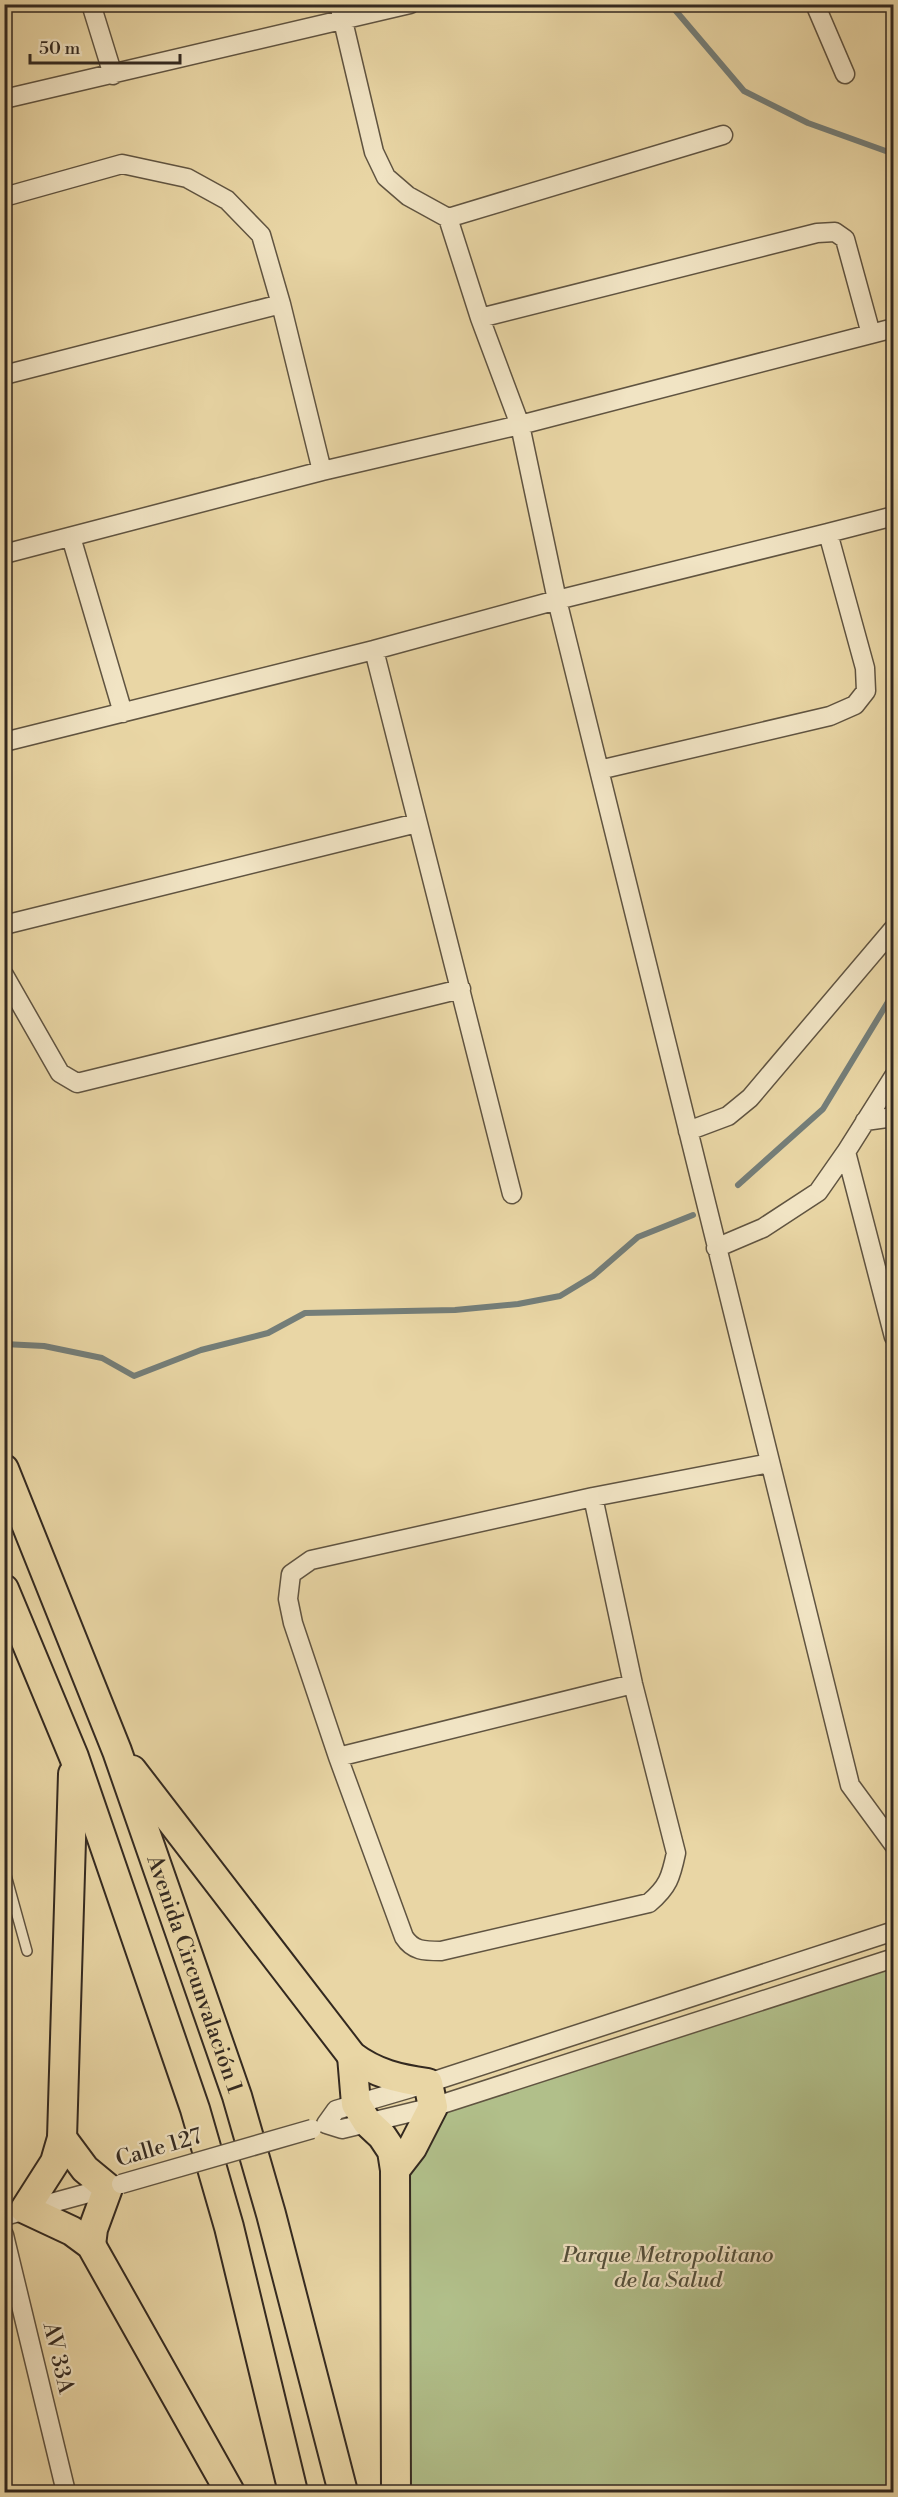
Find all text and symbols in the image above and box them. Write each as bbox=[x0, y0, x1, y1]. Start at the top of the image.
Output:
scale bar bbox=[30, 27, 180, 65]
text: 50 m bbox=[39, 37, 81, 60]
street label: Avenida Circunvalación 1 bbox=[140, 1851, 249, 2097]
street label: Calle 127 bbox=[113, 2123, 205, 2173]
park label: Parque Metropolitano de la Salud bbox=[562, 2242, 773, 2294]
street label: AV 33A bbox=[36, 2319, 79, 2397]

